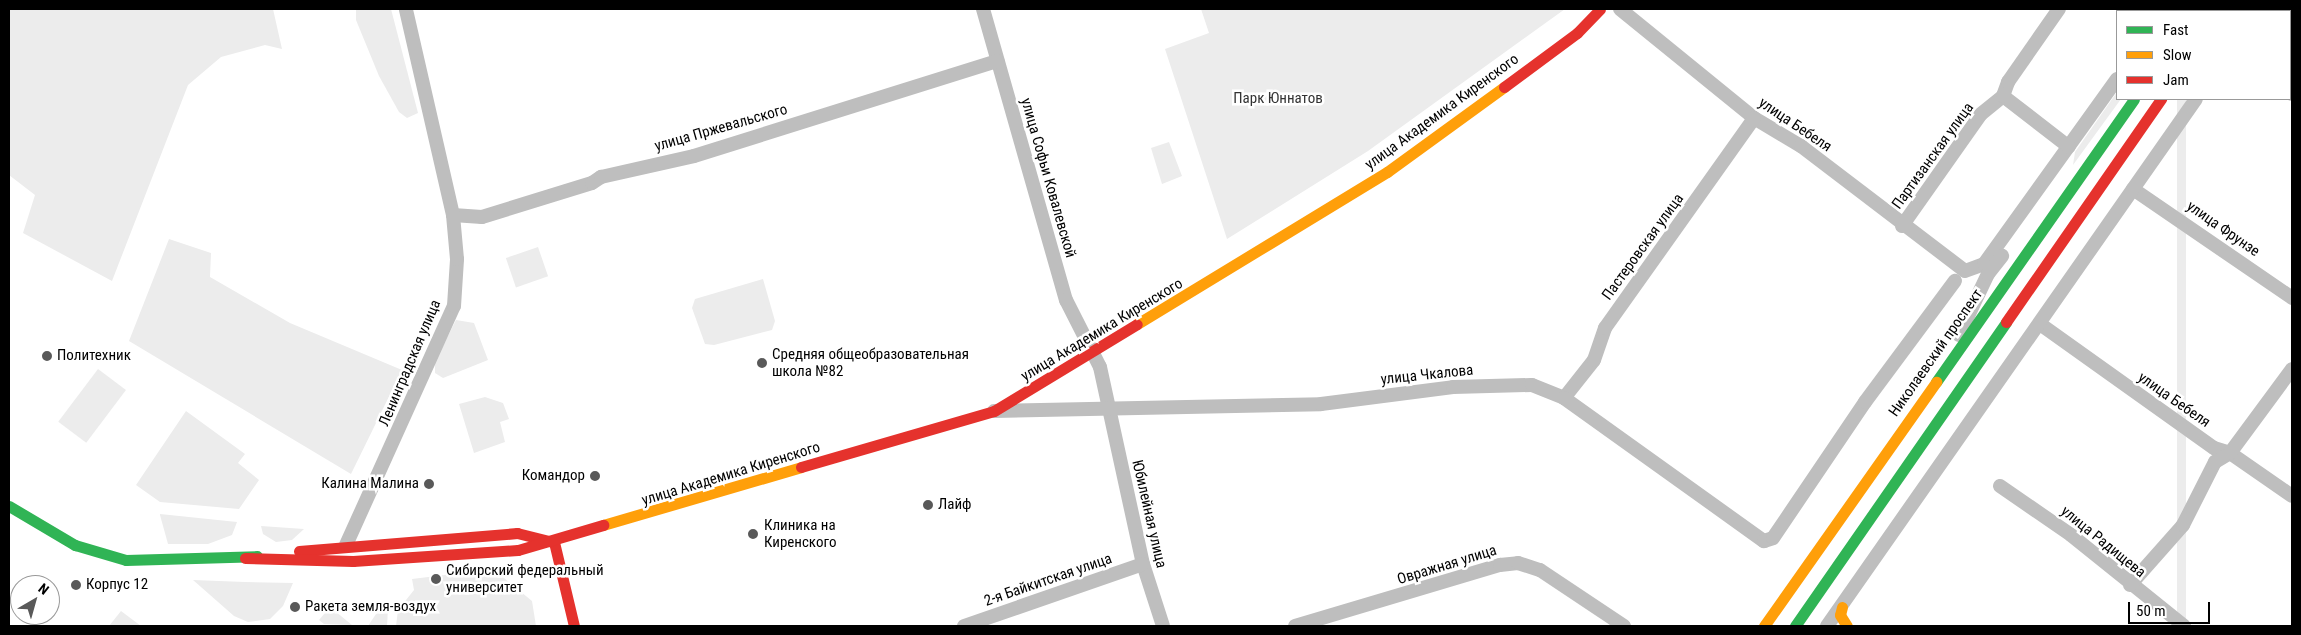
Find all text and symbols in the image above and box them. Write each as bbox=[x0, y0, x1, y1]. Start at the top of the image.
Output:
legend bbox=[2116, 10, 2291, 100]
text: Fast bbox=[2163, 21, 2188, 39]
text: Slow bbox=[2163, 46, 2192, 64]
street label: улица Академика Киренского bbox=[1362, 50, 1522, 174]
text: Jam bbox=[2163, 71, 2189, 89]
park label: Парк Юннатов bbox=[1233, 90, 1323, 108]
street label: улица Бебеля bbox=[1755, 94, 1835, 156]
street label: улица Софьи Ковалевской bbox=[1017, 96, 1079, 260]
street label: Партизанская улица bbox=[1888, 99, 1978, 213]
street label: улица Пржевальского bbox=[653, 100, 789, 156]
street label: Пастеровская улица bbox=[1598, 190, 1688, 304]
street label: улица Фрунзе bbox=[2183, 197, 2263, 261]
street label: улица Академика Киренского bbox=[1018, 275, 1186, 385]
street label: Николаевский проспект bbox=[1885, 286, 1987, 420]
street label: Ленинградская улица bbox=[375, 297, 445, 429]
place label: Средняя общеобразовательная школа №82 bbox=[772, 345, 969, 380]
place label: Политехник bbox=[57, 347, 131, 365]
marker: Политехник bbox=[41, 350, 53, 362]
marker: Средняя общеобразовательная школа №82 bbox=[756, 357, 768, 369]
street label: улица Чкалова bbox=[1380, 361, 1474, 389]
street label: улица Бебеля bbox=[2134, 368, 2214, 432]
street label: улица Академика Киренского bbox=[640, 438, 822, 510]
street label: Юбилейная улица bbox=[1128, 458, 1170, 570]
place label: Командор bbox=[522, 467, 585, 485]
marker: Командор bbox=[589, 470, 601, 482]
place label: Калина Малина bbox=[321, 475, 419, 493]
marker: Калина Малина bbox=[423, 478, 435, 490]
place label: Лайф bbox=[938, 496, 971, 514]
marker: Лайф bbox=[922, 499, 934, 511]
street label: улица Радищева bbox=[2057, 502, 2149, 582]
place label: Клиника на Киренского bbox=[764, 516, 836, 551]
marker: Клиника на Киренского bbox=[746, 527, 760, 541]
street label: Овражная улица bbox=[1395, 541, 1499, 589]
street label: 2-я Байкитская улица bbox=[982, 550, 1114, 610]
place label: Сибирский федеральный университет bbox=[446, 561, 604, 596]
marker: Сибирский федеральный университет bbox=[430, 573, 442, 585]
north arrow bbox=[10, 575, 60, 625]
place label: Корпус 12 bbox=[86, 576, 148, 594]
marker: Корпус 12 bbox=[70, 579, 82, 591]
text: N bbox=[35, 580, 52, 598]
scale bar bbox=[2131, 592, 2214, 624]
place label: Ракета земля-воздух bbox=[305, 598, 436, 616]
marker: Ракета земля-воздух bbox=[289, 601, 301, 613]
text: 50 m bbox=[2136, 602, 2166, 620]

